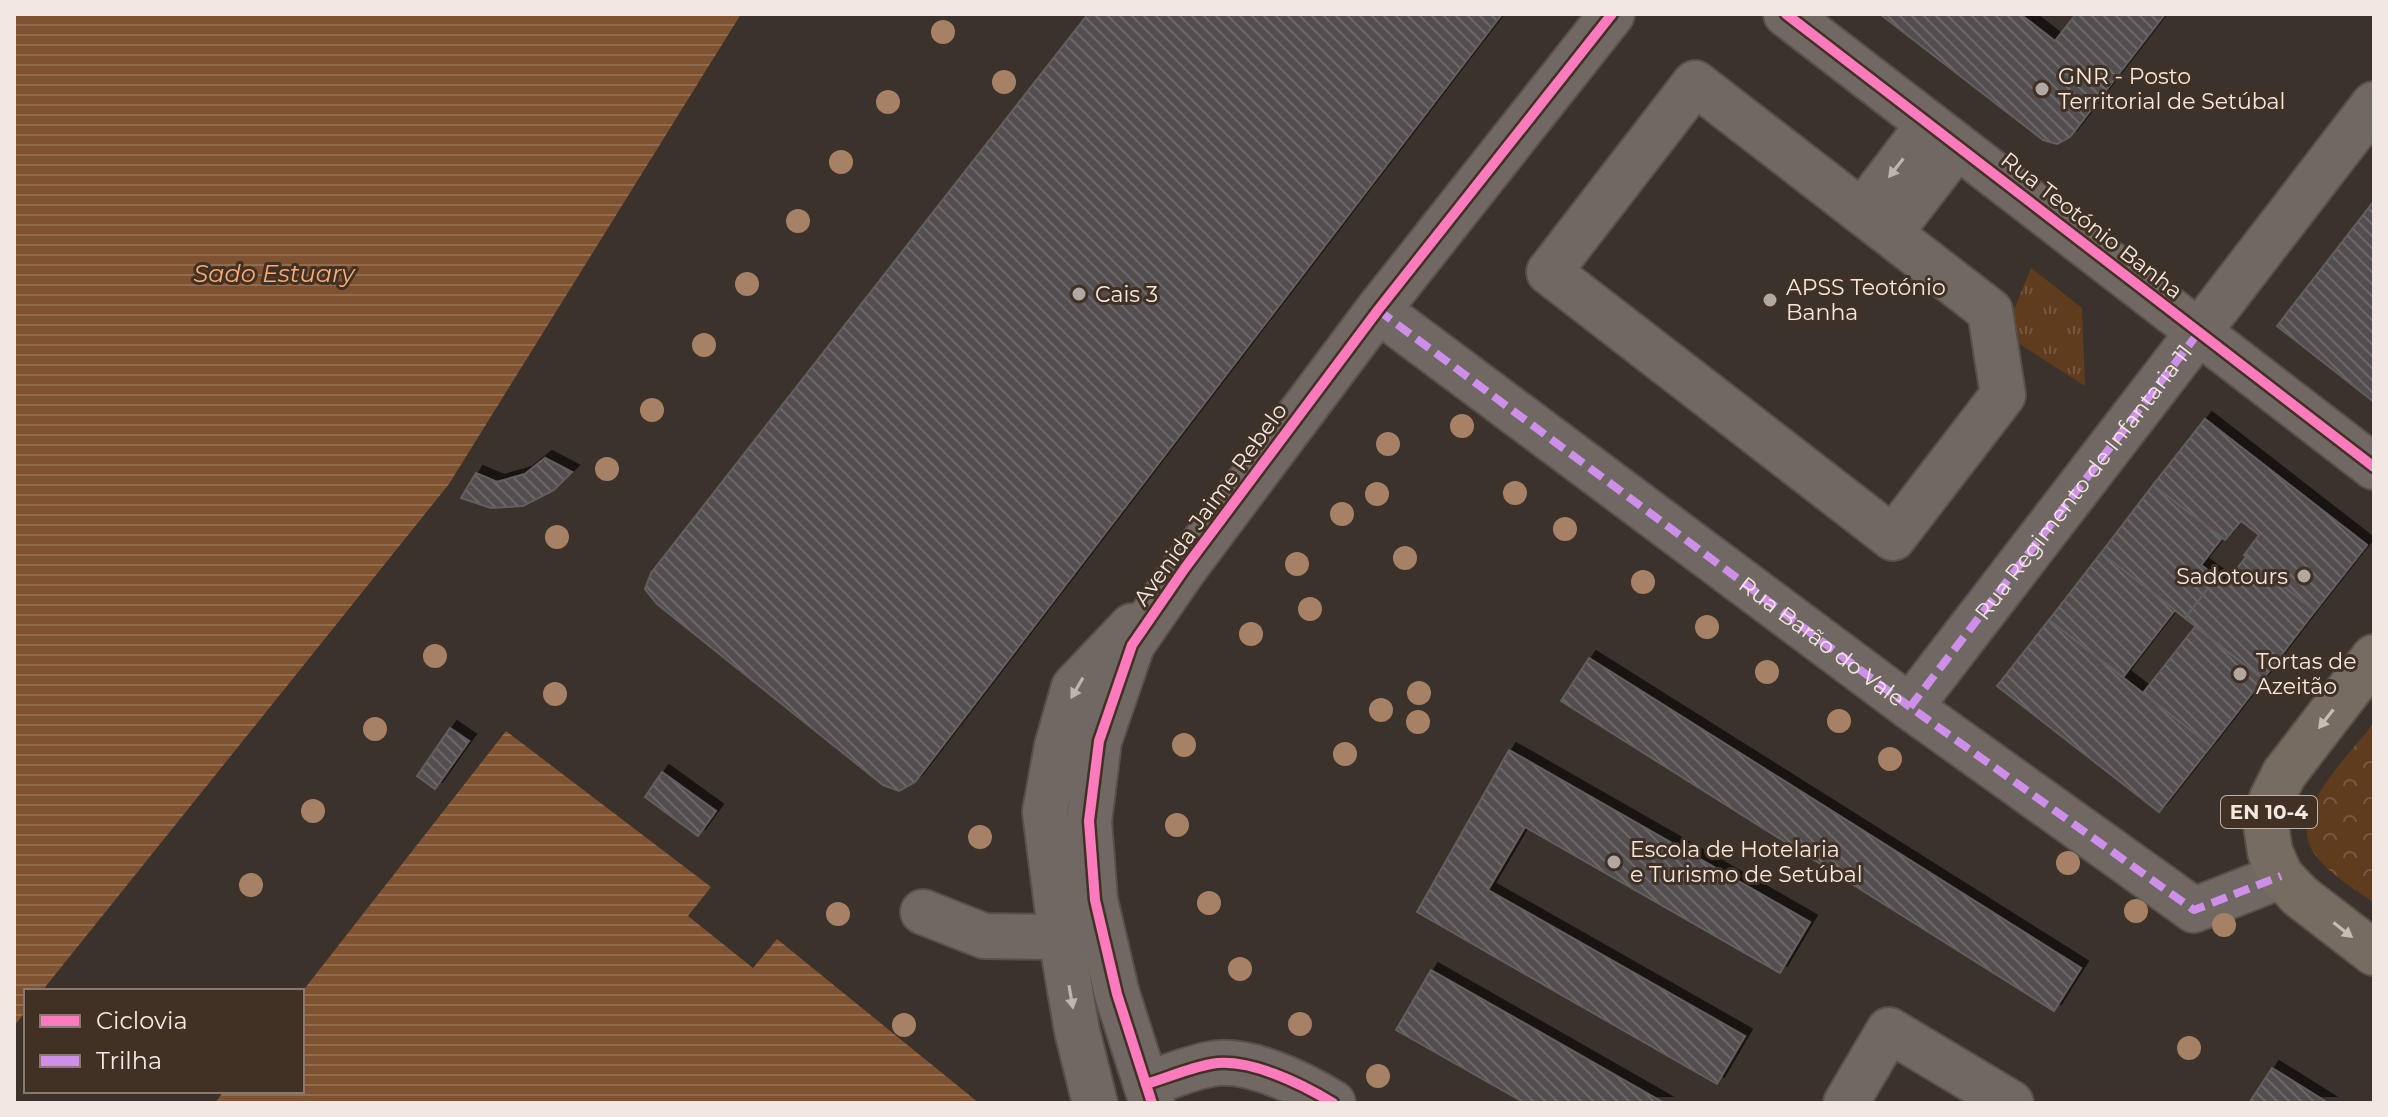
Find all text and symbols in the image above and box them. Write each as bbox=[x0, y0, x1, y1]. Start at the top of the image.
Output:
place label: GNR - Posto Territorial de Setúbal bbox=[2058, 63, 2286, 115]
marker: GNR - Posto Territorial de Setúbal bbox=[2033, 80, 2051, 98]
street label: Rua Teotónio Banha bbox=[1996, 146, 2188, 305]
one-way arrow bbox=[1888, 158, 1904, 178]
water label: Sado Estuary bbox=[194, 259, 356, 288]
place label: APSS Teotónio Banha bbox=[1786, 274, 1946, 326]
place label: Cais 3 bbox=[1095, 281, 1158, 308]
marker: Cais 3 bbox=[1070, 285, 1088, 303]
marker: APSS Teotónio Banha bbox=[1761, 291, 1779, 309]
street label: Rua Regimento de Infantaria 11 bbox=[1969, 339, 2198, 625]
street label: Avenida Jaime Rebelo bbox=[1128, 398, 1293, 611]
place label: Sadotours bbox=[2176, 563, 2288, 590]
marker: Sadotours bbox=[2295, 567, 2313, 585]
street label: Rua Barão do Vale bbox=[1733, 571, 1910, 712]
place label: Tortas de Azeitão bbox=[2256, 648, 2357, 700]
marker: Tortas de Azeitão bbox=[2231, 665, 2249, 683]
one-way arrow bbox=[1071, 677, 1085, 700]
one-way arrow bbox=[2319, 709, 2335, 729]
road number: EN 10-4 bbox=[2221, 796, 2317, 828]
place label: Escola de Hotelaria e Turismo de Setúbal bbox=[1630, 836, 1863, 888]
marker: Escola de Hotelaria e Turismo de Setúbal bbox=[1605, 853, 1623, 871]
one-way arrow bbox=[2333, 921, 2353, 937]
one-way arrow bbox=[1066, 985, 1078, 1010]
legend bbox=[24, 989, 304, 1093]
text: Ciclovia bbox=[96, 1006, 188, 1035]
text: Trilha bbox=[96, 1046, 162, 1075]

